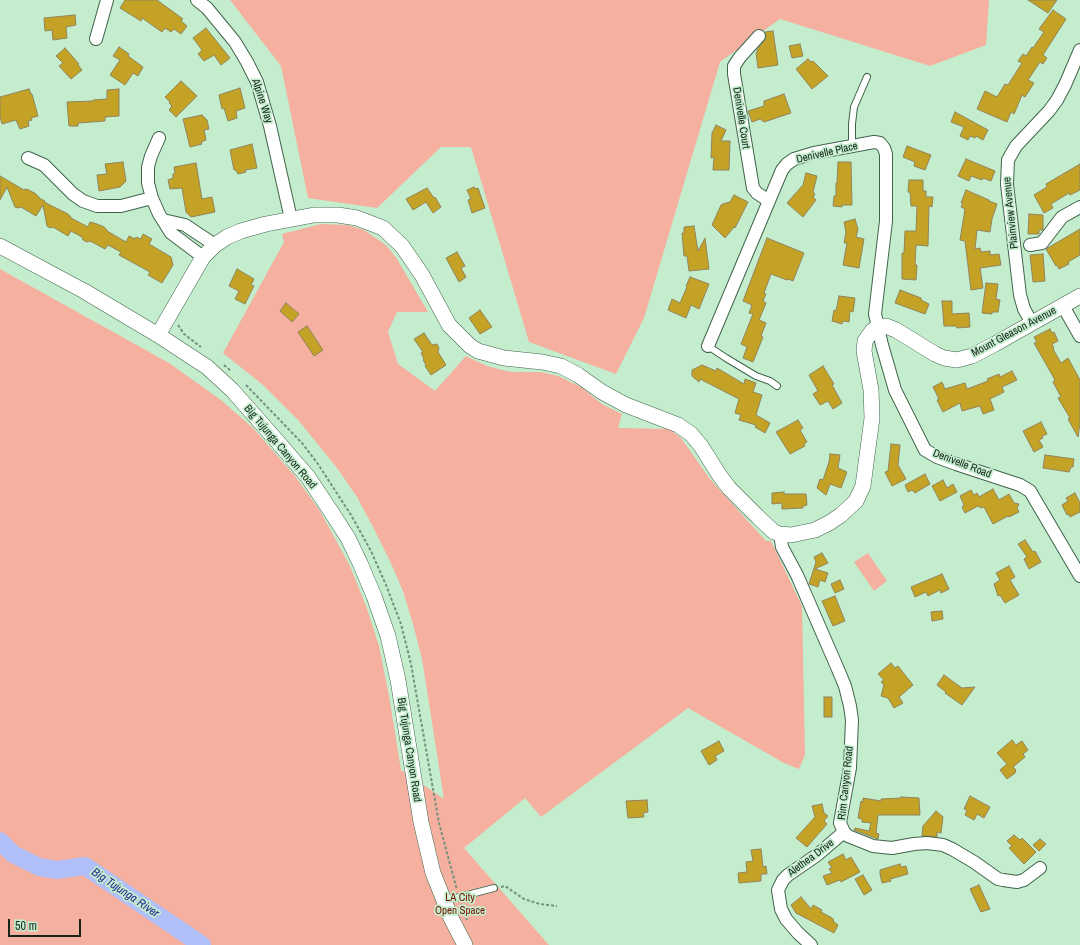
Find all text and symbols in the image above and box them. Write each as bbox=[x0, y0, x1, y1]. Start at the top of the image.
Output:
street label: Alpine Way bbox=[249, 77, 275, 125]
street label: Denivelle Court bbox=[730, 86, 752, 150]
street label: Denivelle Place bbox=[795, 140, 859, 166]
street label: Plainview Avenue bbox=[1001, 176, 1021, 250]
street label: Mount Gleason Avenue bbox=[969, 304, 1059, 360]
street label: Big Tujunga Canyon Road bbox=[241, 402, 319, 492]
street label: Denivelle Road bbox=[931, 447, 993, 481]
street label: Big Tujunga Canyon Road bbox=[394, 697, 424, 803]
street label: Rim Canyon Road bbox=[836, 745, 856, 821]
street label: Alethea Drive bbox=[785, 836, 837, 880]
water label: Big Tujunga River bbox=[88, 865, 162, 921]
park label: LA City Open Space bbox=[435, 891, 485, 917]
scale bar bbox=[10, 911, 83, 937]
text: 50 m bbox=[15, 918, 37, 934]

